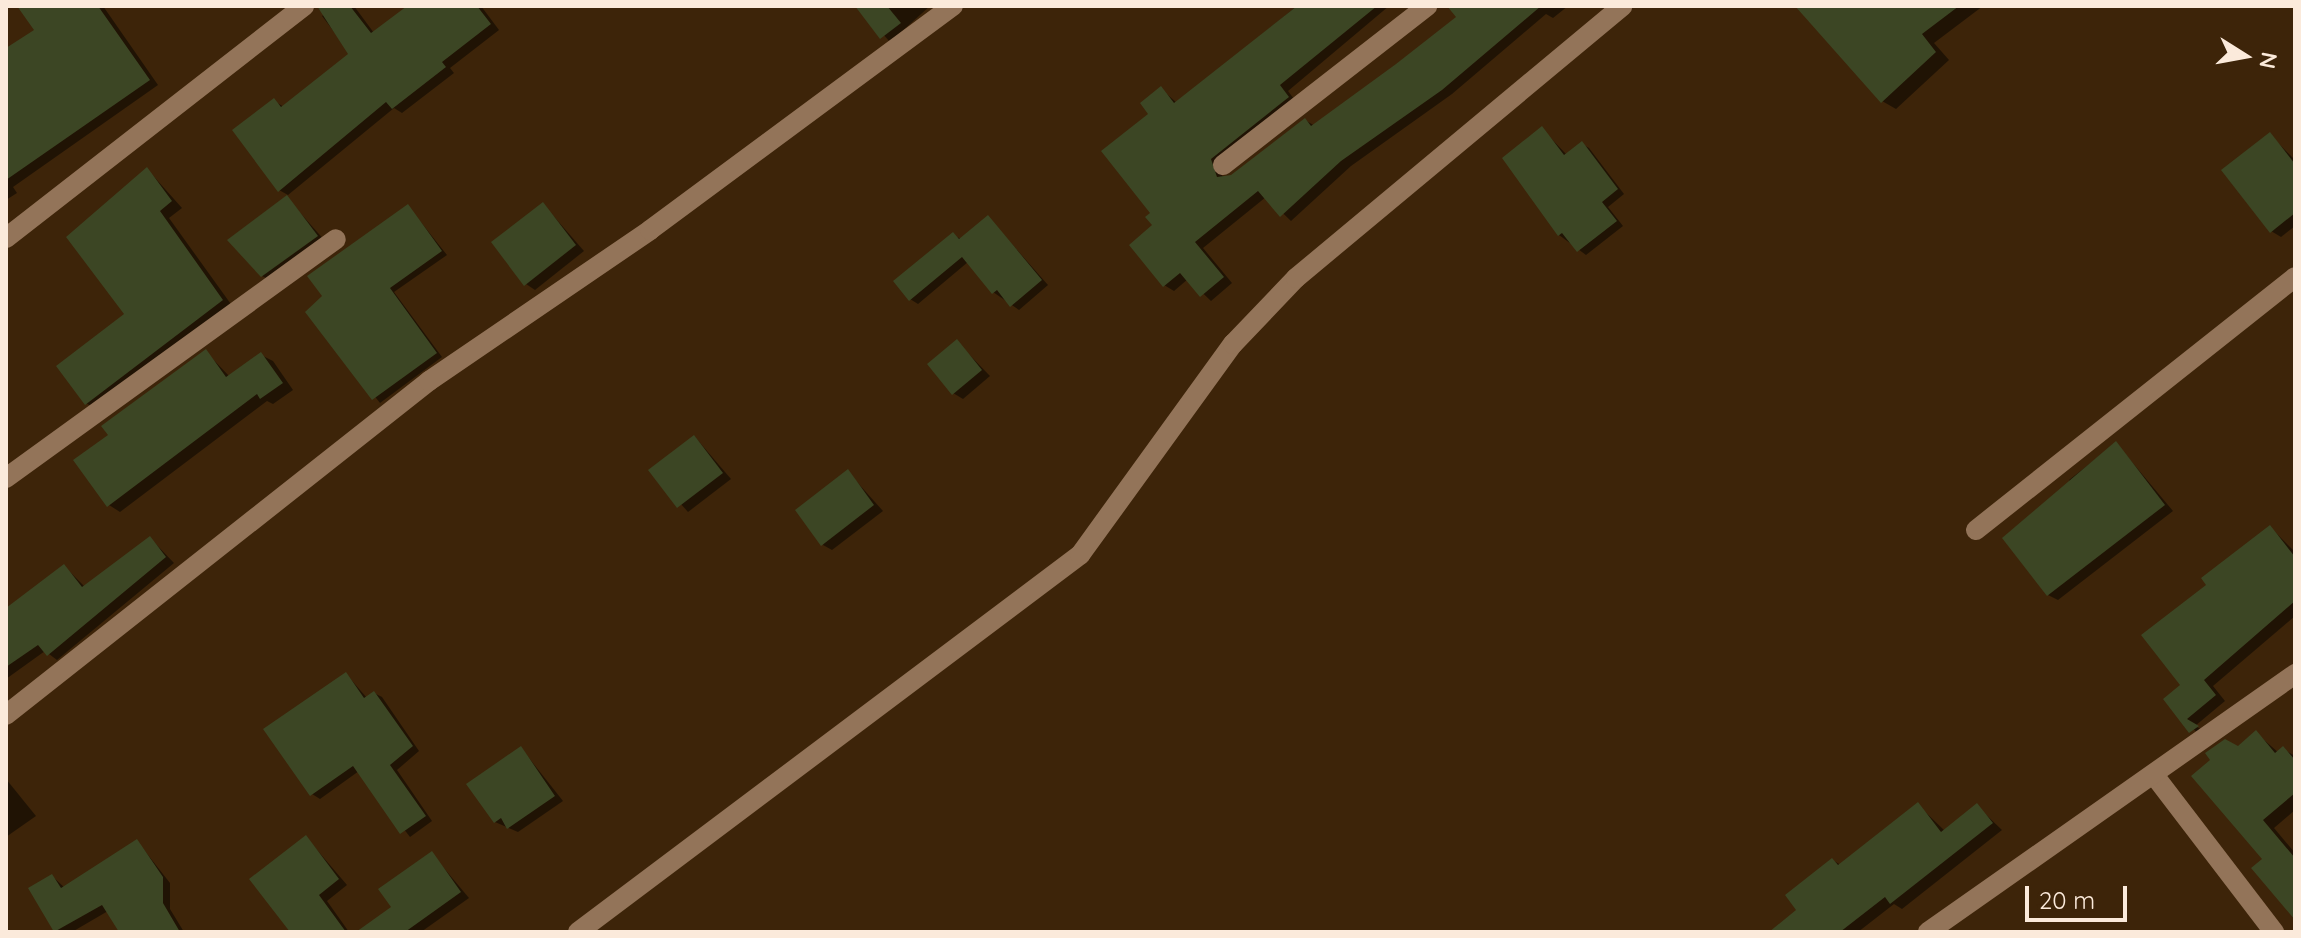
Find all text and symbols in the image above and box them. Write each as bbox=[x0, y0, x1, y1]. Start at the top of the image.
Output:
north arrow bbox=[2205, 16, 2285, 96]
text: N bbox=[2253, 50, 2284, 71]
scale bar bbox=[2029, 870, 2131, 920]
text: 20 m bbox=[2039, 885, 2095, 915]

